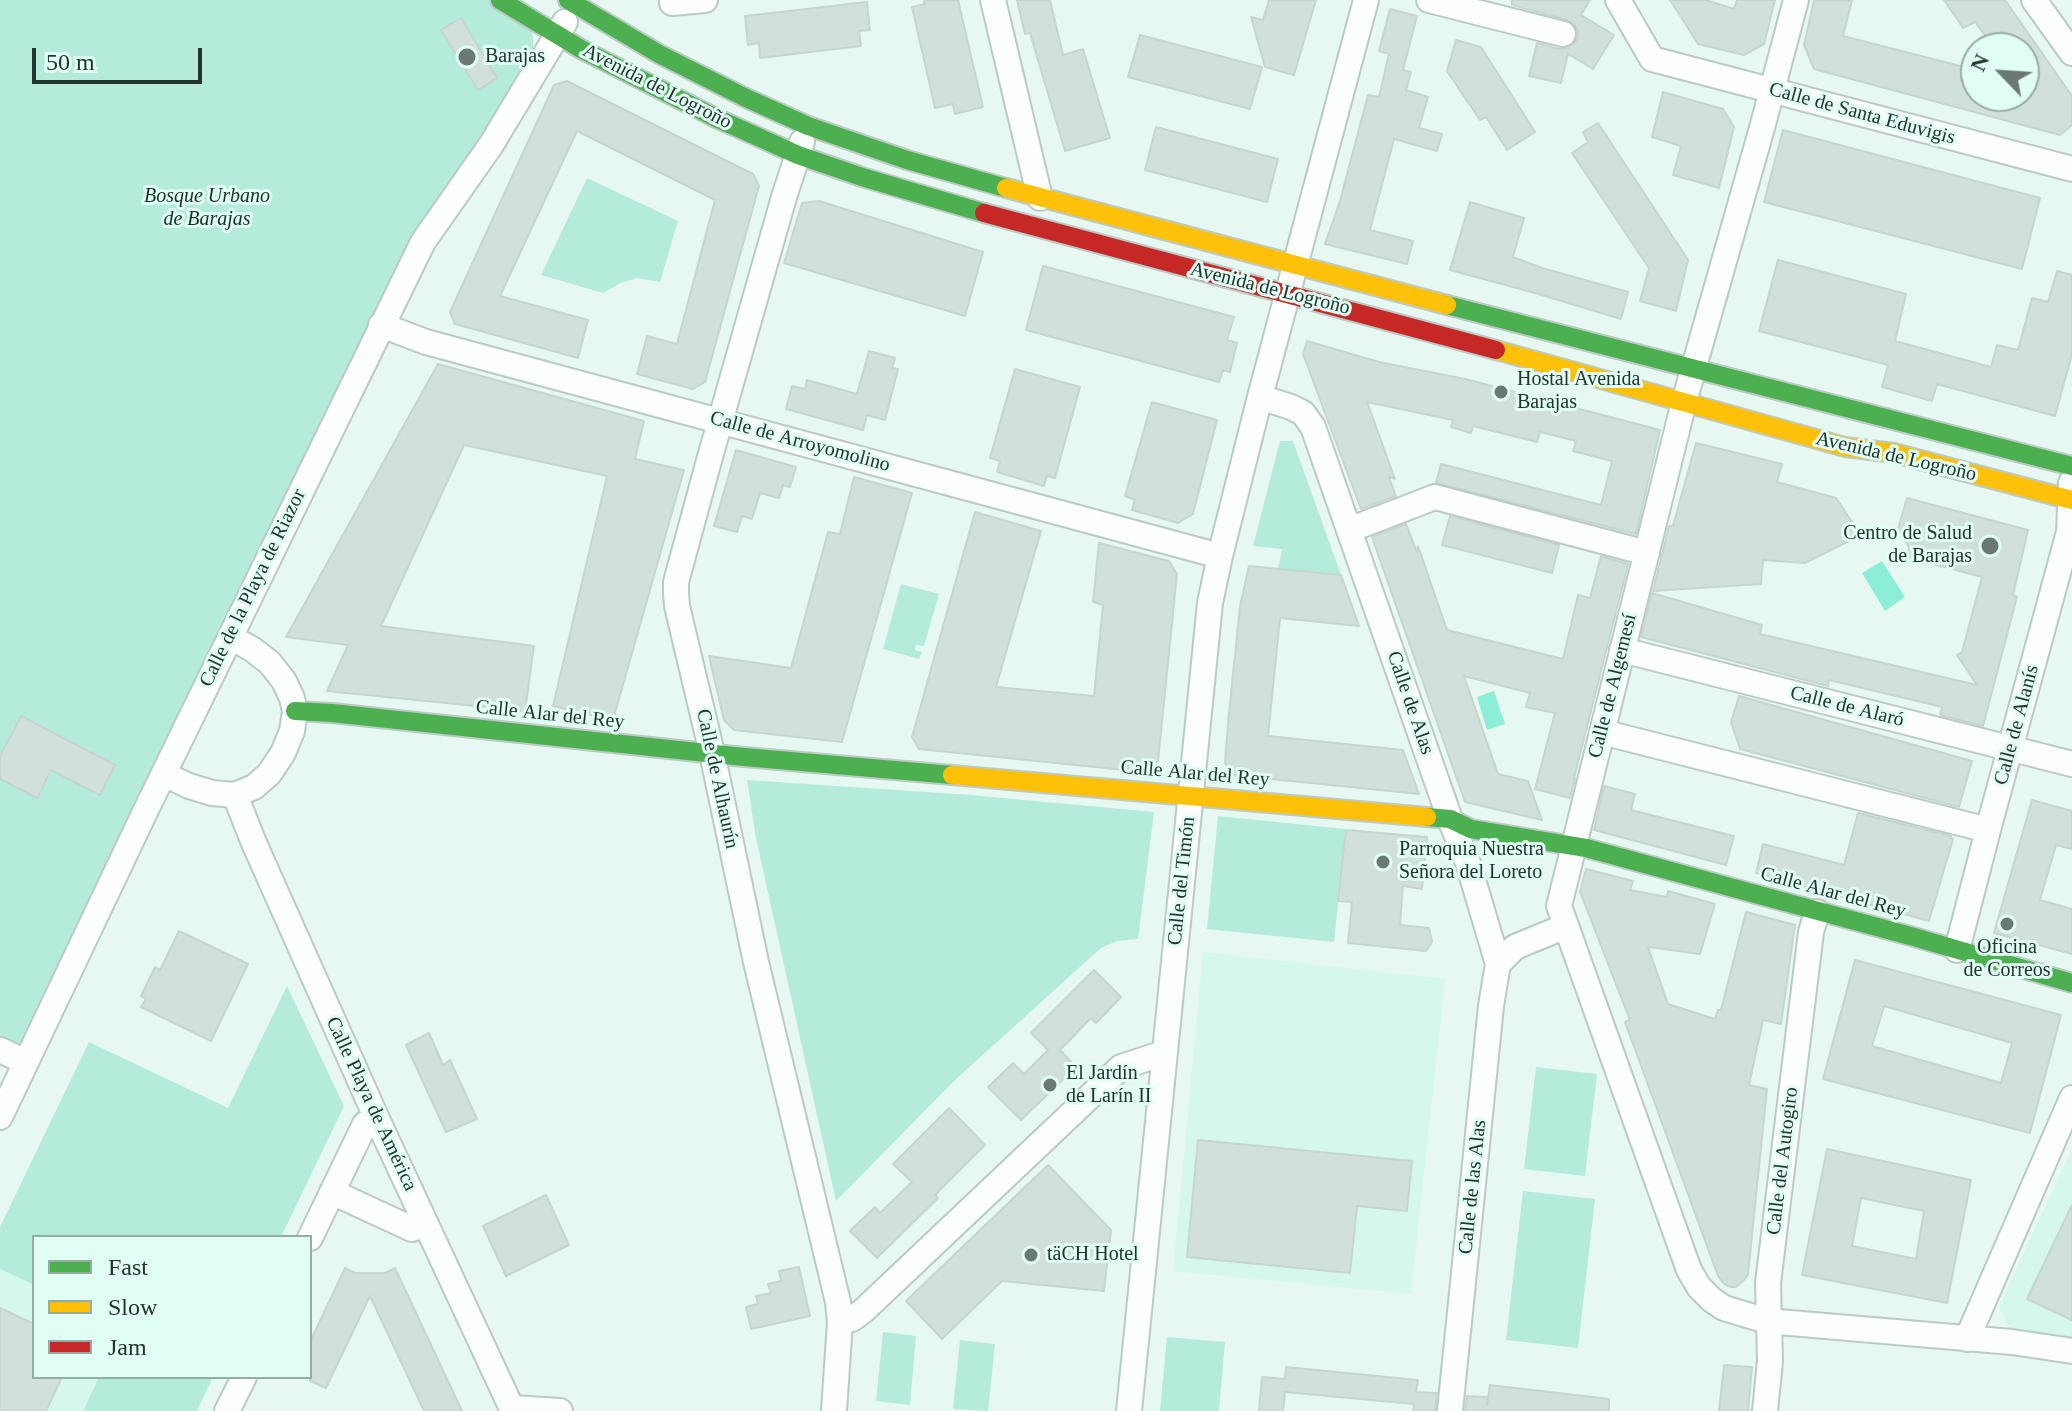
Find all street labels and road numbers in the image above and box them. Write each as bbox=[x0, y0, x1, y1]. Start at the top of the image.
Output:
street label: Avenida de Logroño bbox=[578, 39, 736, 135]
street label: Calle de Santa Eduvigis bbox=[1766, 78, 1958, 150]
street label: Avenida de Logroño bbox=[1188, 258, 1352, 320]
street label: Calle de Arroyomolino bbox=[707, 406, 893, 478]
street label: Avenida de Logroño bbox=[1813, 427, 1979, 487]
street label: Calle de la Playa de Riazor bbox=[195, 485, 311, 691]
street label: Calle de Algemesí bbox=[1583, 611, 1643, 761]
street label: Calle de Alas bbox=[1381, 648, 1439, 758]
street label: Calle de Alanís bbox=[1989, 662, 2045, 788]
street label: Calle de Alaró bbox=[1788, 681, 1906, 733]
street label: Calle Alar del Rey bbox=[474, 695, 626, 735]
street label: Calle de Alhaurín bbox=[690, 707, 744, 851]
street label: Calle Alar del Rey bbox=[1120, 756, 1270, 792]
street label: Calle del Timón bbox=[1163, 815, 1201, 947]
street label: Calle Alar del Rey bbox=[1758, 862, 1908, 924]
street label: Calle Playa de América bbox=[320, 1013, 422, 1195]
street label: Calle del Autogiro bbox=[1762, 1086, 1804, 1236]
street label: Calle de las Alas bbox=[1454, 1119, 1492, 1255]

